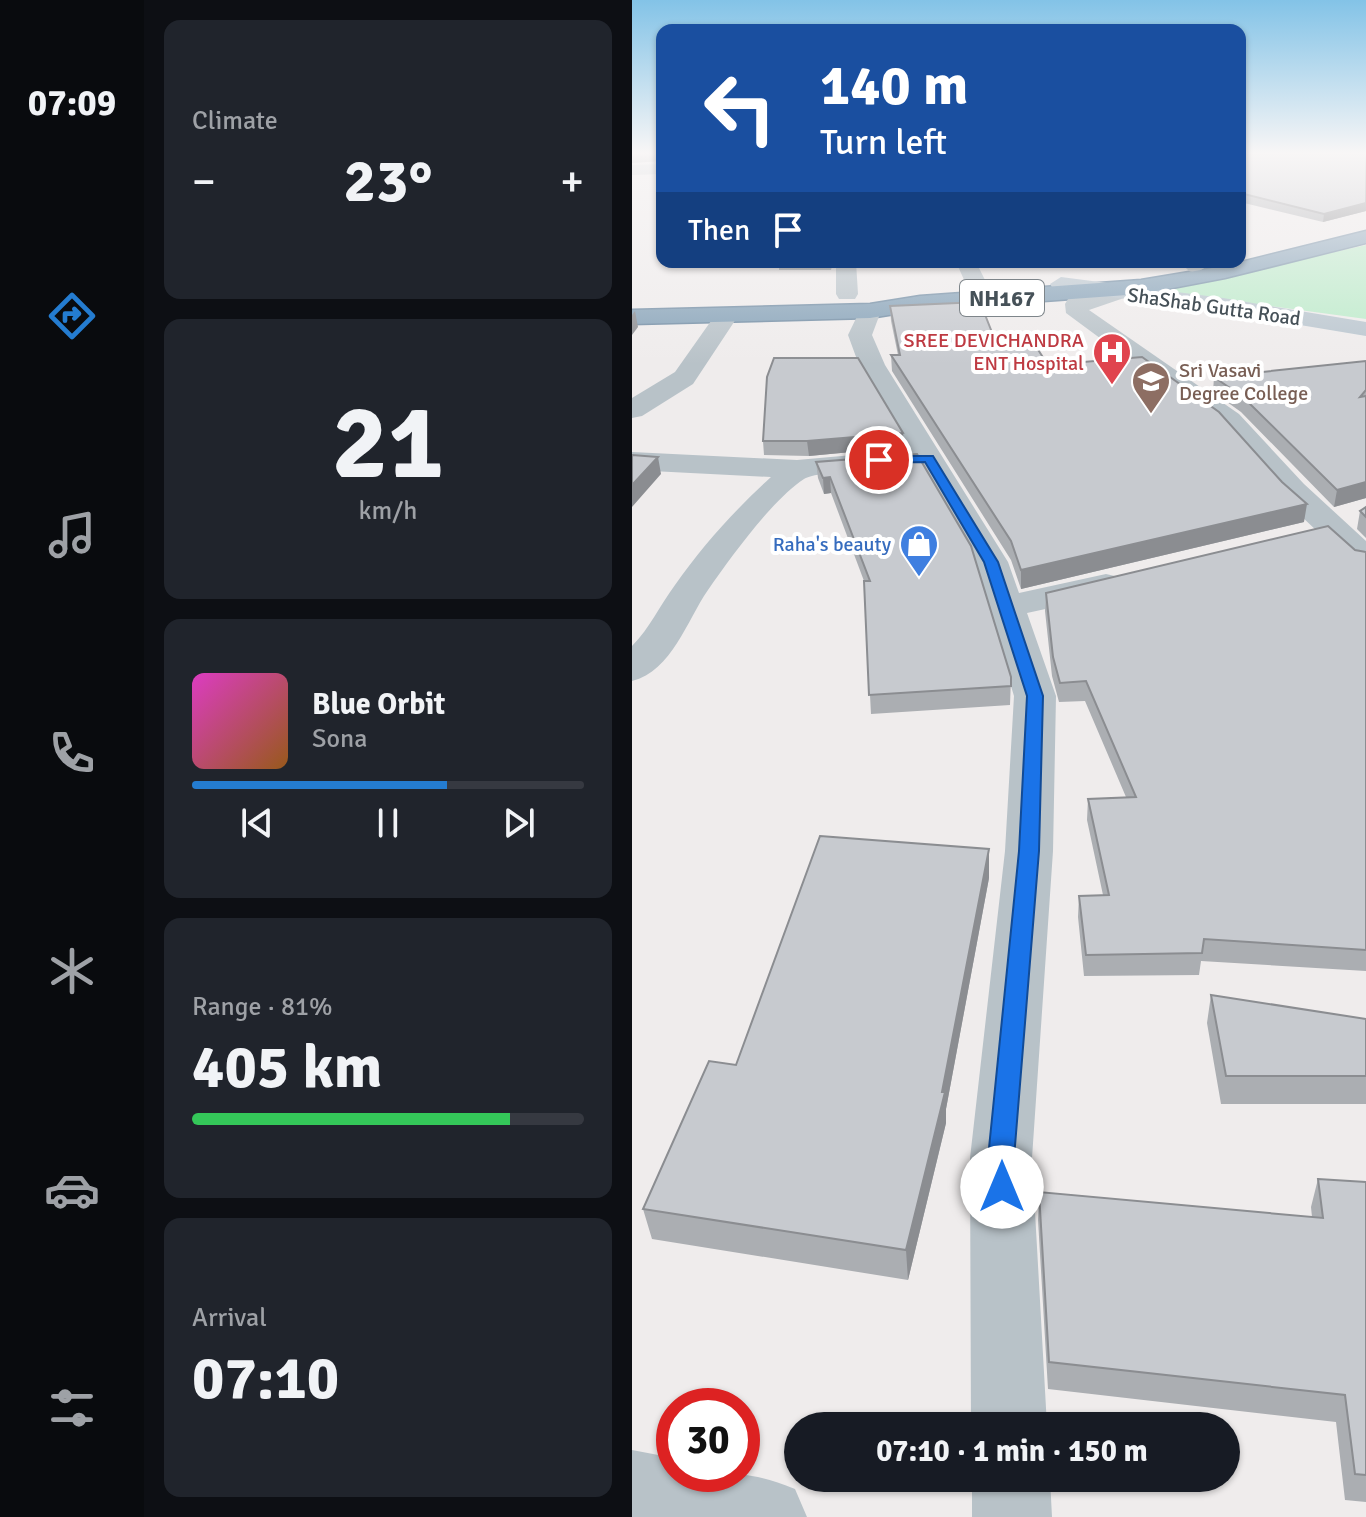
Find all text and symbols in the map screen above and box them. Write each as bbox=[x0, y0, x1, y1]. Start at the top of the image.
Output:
text: 140 m bbox=[820, 51, 968, 120]
icon: left bbox=[688, 56, 792, 160]
text: 07:09 bbox=[28, 81, 116, 126]
text: Climate bbox=[192, 105, 278, 137]
text: Turn left bbox=[820, 120, 947, 165]
text: 23° bbox=[344, 145, 432, 219]
text: − bbox=[192, 155, 216, 209]
text: + bbox=[560, 155, 584, 209]
icon: arrive bbox=[766, 208, 810, 252]
text: Then bbox=[688, 212, 750, 249]
road number: NH167 bbox=[960, 280, 1044, 316]
street label: ShaShab Gutta Road bbox=[1126, 282, 1302, 332]
icon: directions bbox=[44, 288, 100, 344]
place label: SREE DEVICHANDRA ENT Hospital bbox=[904, 328, 1084, 376]
hospital icon: SREE DEVICHANDRA ENT Hospital bbox=[1091, 331, 1133, 386]
place label: Sri Vasavi Degree College bbox=[1179, 358, 1308, 406]
school or university icon: Sri Vasavi Degree College bbox=[1130, 360, 1172, 415]
text: 21 bbox=[332, 379, 444, 507]
pin bbox=[845, 426, 913, 494]
icon: arrive bbox=[857, 438, 901, 482]
text: km/h bbox=[359, 495, 417, 527]
icon: music bbox=[44, 507, 100, 563]
shop icon: Raha's beauty bbox=[898, 523, 940, 578]
place label: Raha's beauty bbox=[773, 532, 892, 557]
text: Blue Orbit bbox=[312, 686, 445, 723]
text: Sona bbox=[312, 723, 367, 755]
icon: phone bbox=[44, 725, 100, 781]
icon: previous bbox=[235, 801, 279, 845]
icon: pause bbox=[366, 801, 410, 845]
icon: next bbox=[497, 801, 541, 845]
icon: climate bbox=[44, 943, 100, 999]
text: Range · 81% bbox=[192, 991, 333, 1023]
text: 405 km bbox=[192, 1031, 382, 1105]
position arrow bbox=[960, 1145, 1044, 1229]
icon: car bbox=[44, 1162, 100, 1218]
text: Arrival bbox=[192, 1302, 267, 1334]
text: 07:10 bbox=[192, 1342, 339, 1416]
icon: filters bbox=[44, 1380, 100, 1436]
speed limit sign: 30 bbox=[656, 1388, 760, 1492]
text: 07:10 · 1 min · 150 m bbox=[876, 1433, 1148, 1470]

